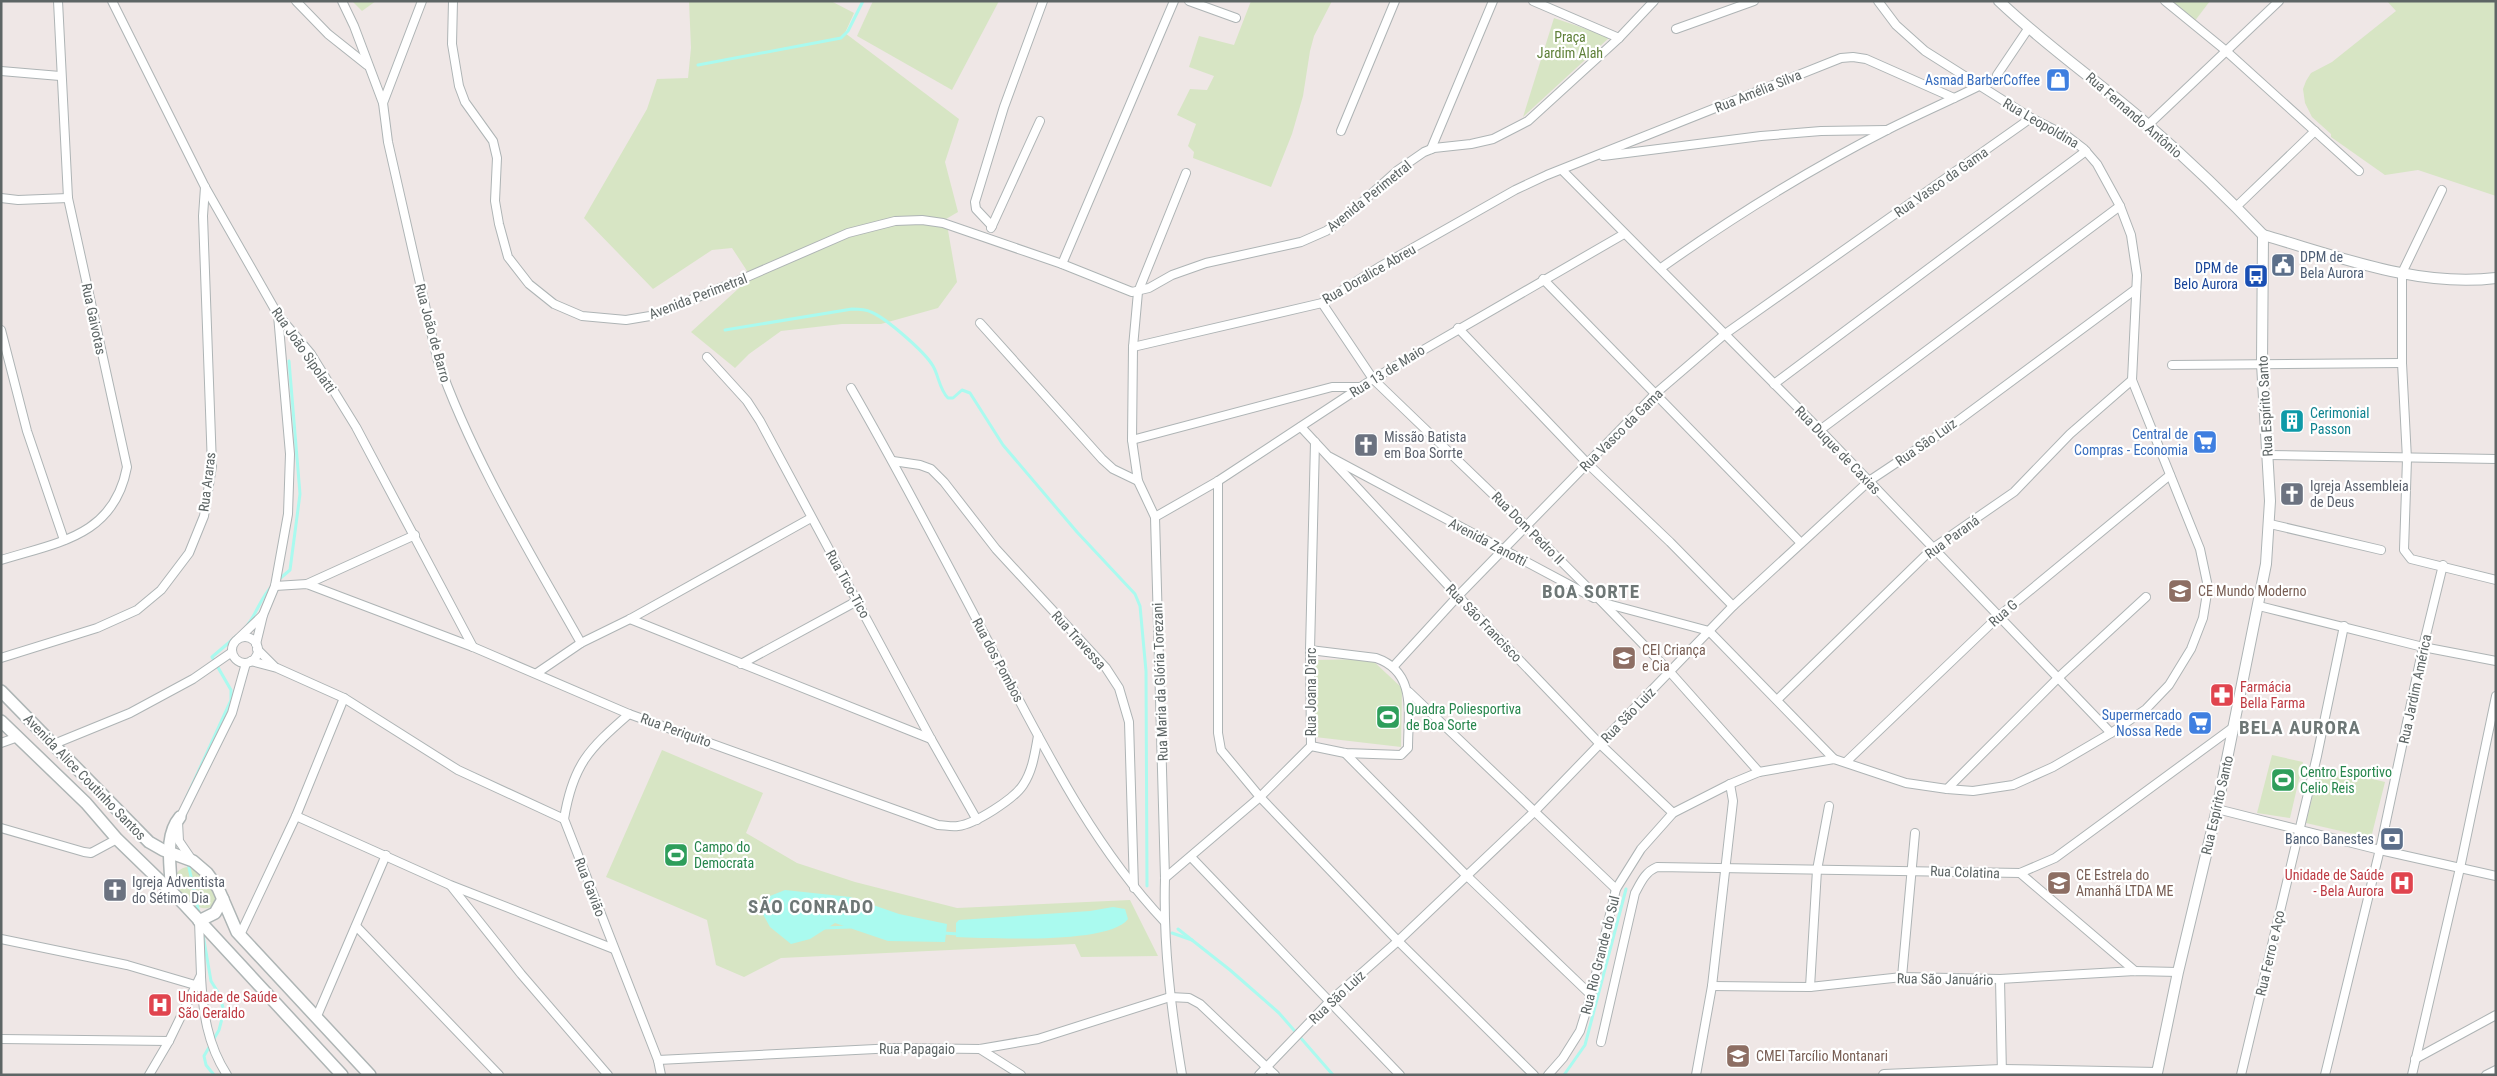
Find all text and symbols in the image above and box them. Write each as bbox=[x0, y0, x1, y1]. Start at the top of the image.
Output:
park label: Praça Jardim Alah bbox=[1537, 29, 1603, 61]
street label: Rua Amélia Silva bbox=[1712, 66, 1804, 116]
shop icon: Asmad BarberCoffee bbox=[2045, 67, 2071, 93]
street label: Rua Fernando Antônio bbox=[2083, 69, 2185, 161]
place label: Asmad BarberCoffee bbox=[1925, 72, 2040, 88]
street label: Rua Leopoldina bbox=[2000, 95, 2082, 151]
street label: Rua Vasco da Gama bbox=[1891, 144, 1991, 220]
street label: Avenida Perimetral bbox=[1324, 157, 1414, 235]
street label: Rua Doralice Abreu bbox=[1320, 241, 1418, 307]
place label: DPM de Bela Aurora bbox=[2300, 249, 2364, 281]
public building icon: DPM de Bela Aurora bbox=[2270, 252, 2296, 278]
place label: DPM de Belo Aurora bbox=[2174, 260, 2238, 292]
bus stop icon: DPM de Belo Aurora bbox=[2243, 263, 2269, 289]
street label: Avenida Perimetral bbox=[647, 270, 749, 322]
street label: Rua Gaivotas bbox=[79, 282, 109, 356]
street label: Rua João de Barro bbox=[412, 282, 454, 384]
street label: Rua João Sipolatti bbox=[269, 304, 339, 396]
street label: Rua 13 de Maio bbox=[1347, 342, 1427, 400]
street label: Rua Espírito Santo bbox=[2254, 355, 2276, 457]
street label: Rua Vasco da Gama bbox=[1576, 385, 1666, 475]
street label: Rua Duque de Caxias bbox=[1792, 403, 1884, 497]
place label: Cerimonial Passon bbox=[2310, 405, 2369, 437]
building icon: Cerimonial Passon bbox=[2279, 408, 2305, 434]
street label: Rua São Luiz bbox=[1892, 415, 1960, 469]
place label: Central de Compras - Economia bbox=[2074, 426, 2188, 458]
place label: Missão Batista em Boa Sorrte bbox=[1384, 429, 1466, 461]
supermarket icon: Central de Compras - Economia bbox=[2192, 429, 2218, 455]
church icon: Missão Batista em Boa Sorrte bbox=[1353, 432, 1379, 458]
street label: Rua Araras bbox=[195, 451, 219, 513]
place label: Igreja Assembleia de Deus bbox=[2310, 478, 2409, 510]
church icon: Igreja Assembleia de Deus bbox=[2279, 481, 2305, 507]
street label: Rua Dom Pedro II bbox=[1489, 489, 1567, 567]
street label: Rua Paraná bbox=[1922, 512, 1982, 562]
street label: Avenida Zanotti bbox=[1446, 515, 1530, 569]
street label: Rua Tico-Tico bbox=[823, 547, 873, 621]
school or university icon: CE Mundo Moderno bbox=[2167, 578, 2193, 604]
district label: BOA SORTE bbox=[1542, 580, 1640, 603]
street label: Rua São Francisco bbox=[1443, 581, 1525, 665]
place label: CE Mundo Moderno bbox=[2198, 583, 2307, 599]
street label: Rua G bbox=[1986, 596, 2020, 630]
street label: Rua Maria da Glória Torezani bbox=[1149, 603, 1171, 761]
street label: Rua Travessa bbox=[1049, 607, 1109, 673]
street label: Rua dos Pombos bbox=[969, 615, 1027, 705]
street label: Rua Jardim América bbox=[2396, 633, 2434, 745]
place label: CEI Criança e Cia bbox=[1642, 642, 1706, 674]
school or university icon: CEI Criança e Cia bbox=[1611, 645, 1637, 671]
street label: Rua Joana D'arc bbox=[1303, 648, 1319, 736]
place label: Farmácia Bella Farma bbox=[2240, 679, 2305, 711]
pharmacy icon: Farmácia Bella Farma bbox=[2209, 682, 2235, 708]
street label: Rua São Luiz bbox=[1598, 684, 1658, 746]
place label: Quadra Poliesportiva de Boa Sorte bbox=[1406, 701, 1521, 733]
sports icon: Quadra Poliesportiva de Boa Sorte bbox=[1375, 704, 1401, 730]
place label: Supermercado Nossa Rede bbox=[2102, 707, 2182, 739]
street label: Rua Periquito bbox=[639, 710, 713, 750]
supermarket icon: Supermercado Nossa Rede bbox=[2187, 710, 2213, 736]
street label: Avenida Alice Coutinho Santos bbox=[21, 711, 149, 843]
district label: BELA AURORA bbox=[2239, 716, 2361, 739]
street label: Rua Espírito Santo bbox=[2198, 754, 2236, 856]
place label: Centro Esportivo Celio Reis bbox=[2300, 764, 2392, 796]
sports icon: Centro Esportivo Celio Reis bbox=[2270, 767, 2296, 793]
bank icon: Banco Banestes bbox=[2379, 826, 2405, 852]
place label: Banco Banestes bbox=[2285, 831, 2374, 847]
place label: Campo do Democrata bbox=[694, 839, 754, 871]
sports icon: Campo do Democrata bbox=[663, 842, 689, 868]
street label: Rua Gavião bbox=[571, 855, 609, 919]
street label: Rua Colatina bbox=[1930, 863, 2000, 881]
place label: CE Estrela do Amanhã LTDA ME bbox=[2076, 867, 2174, 899]
place label: Unidade de Saúde - Bela Aurora bbox=[2285, 867, 2384, 899]
school or university icon: CE Estrela do Amanhã LTDA ME bbox=[2046, 870, 2072, 896]
hospital icon: Unidade de Saúde - Bela Aurora bbox=[2389, 870, 2415, 896]
place label: Igreja Adventista do Sétimo Dia bbox=[132, 874, 225, 906]
church icon: Igreja Adventista do Sétimo Dia bbox=[102, 877, 128, 903]
street label: Rua Rio Grande do Sul bbox=[1577, 894, 1623, 1016]
district label: SÃO CONRADO bbox=[748, 895, 874, 918]
street label: Rua Ferro e Aço bbox=[2252, 909, 2288, 997]
street label: Rua São Luiz bbox=[1306, 967, 1368, 1027]
street label: Rua São Januário bbox=[1897, 970, 1993, 988]
place label: Unidade de Saúde São Geraldo bbox=[178, 989, 278, 1021]
hospital icon: Unidade de Saúde São Geraldo bbox=[147, 992, 173, 1018]
street label: Rua Papagaio bbox=[879, 1041, 955, 1057]
school or university icon: CMEI Tarcílio Montanari bbox=[1725, 1043, 1751, 1069]
place label: CMEI Tarcílio Montanari bbox=[1756, 1048, 1888, 1064]

